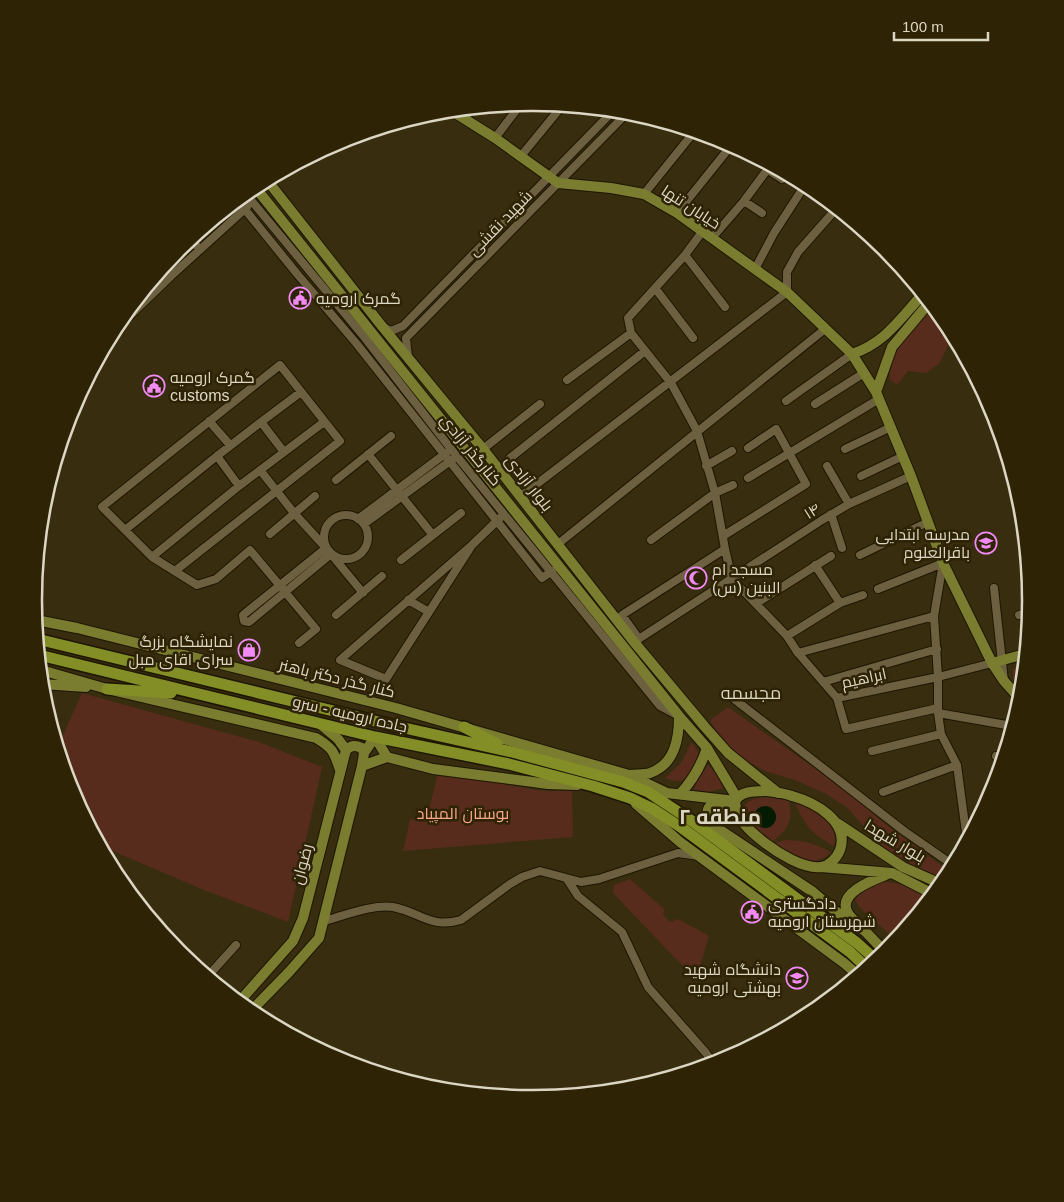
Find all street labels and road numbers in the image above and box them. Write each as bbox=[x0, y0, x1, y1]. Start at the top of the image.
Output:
street label: خیابان تنها bbox=[657, 182, 724, 234]
street label: شهید نقشی bbox=[465, 187, 537, 260]
street label: کنارگذر آزادي bbox=[433, 411, 505, 492]
street label: بلوار آزادی bbox=[500, 452, 556, 516]
street label: ۱۴ bbox=[801, 500, 823, 522]
street label: کنار گذر دکتر باهنر bbox=[276, 655, 397, 702]
street label: ابراهیم bbox=[840, 665, 889, 694]
street label: جاده ارومیه - سرو bbox=[291, 693, 409, 736]
street label: بلوار شهدا bbox=[860, 816, 929, 868]
street label: رضوان bbox=[288, 842, 318, 887]

